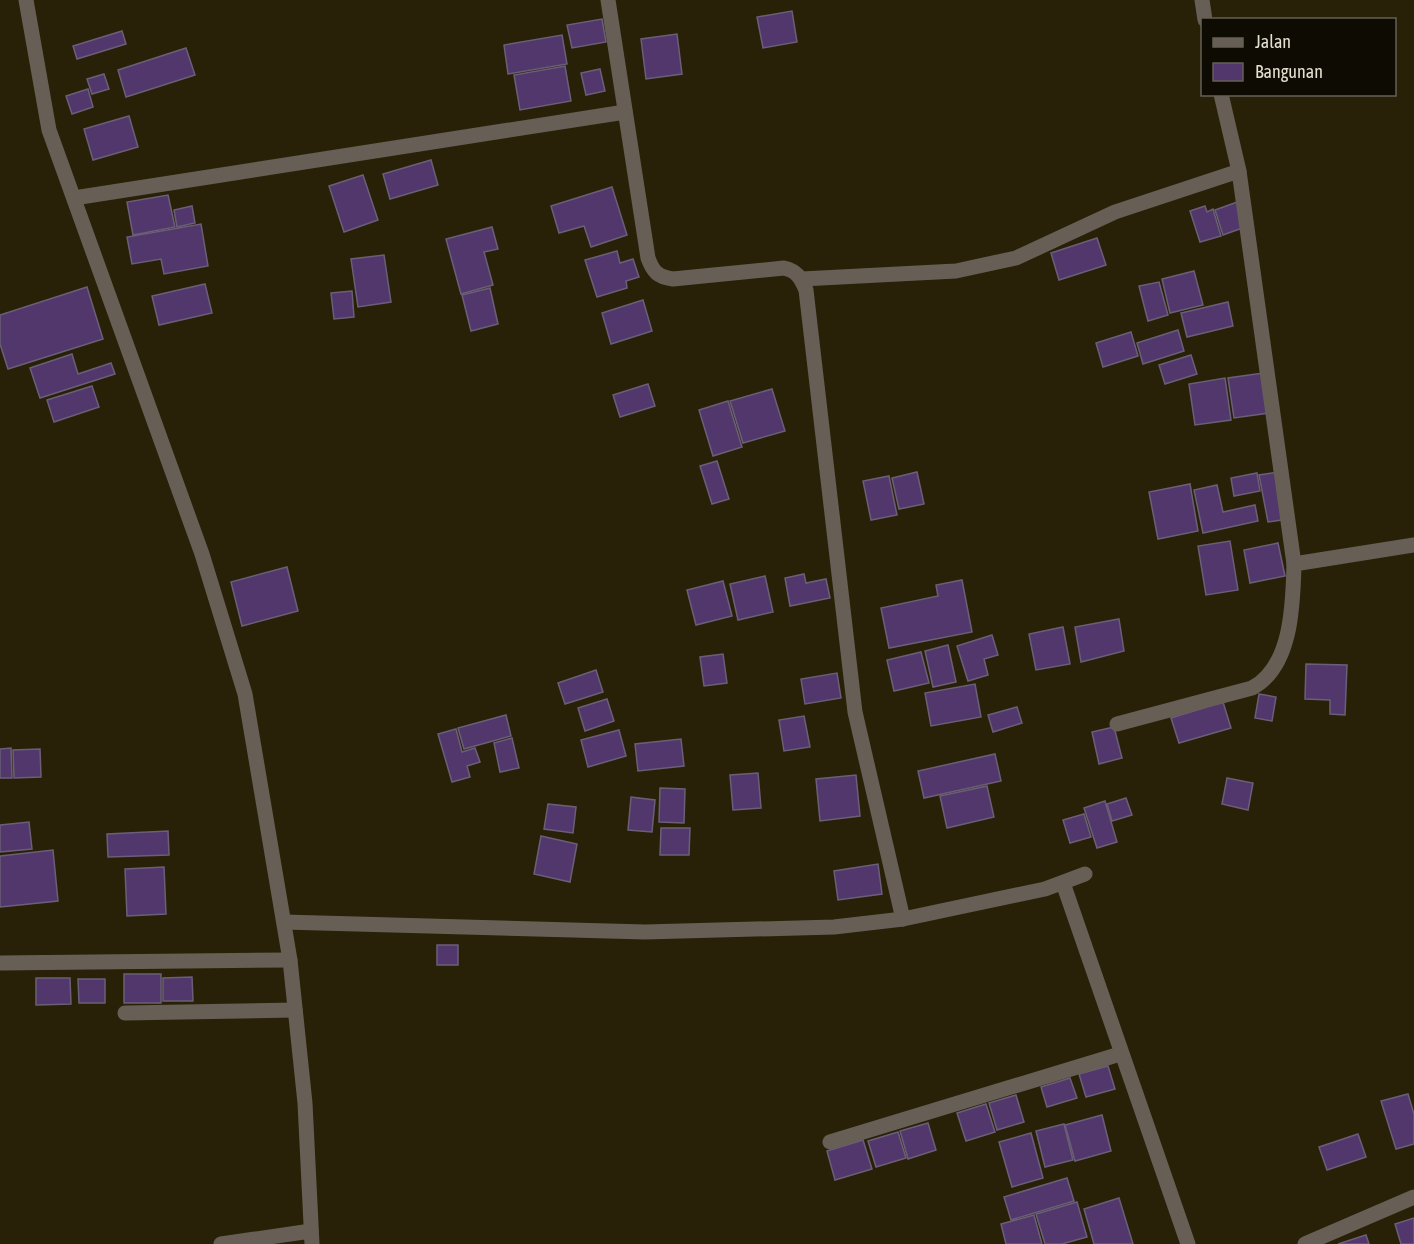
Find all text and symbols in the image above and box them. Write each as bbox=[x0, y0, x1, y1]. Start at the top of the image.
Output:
legend bbox=[1201, 18, 1396, 96]
text: Jalan bbox=[1255, 31, 1291, 52]
text: Bangunan bbox=[1255, 61, 1323, 82]

